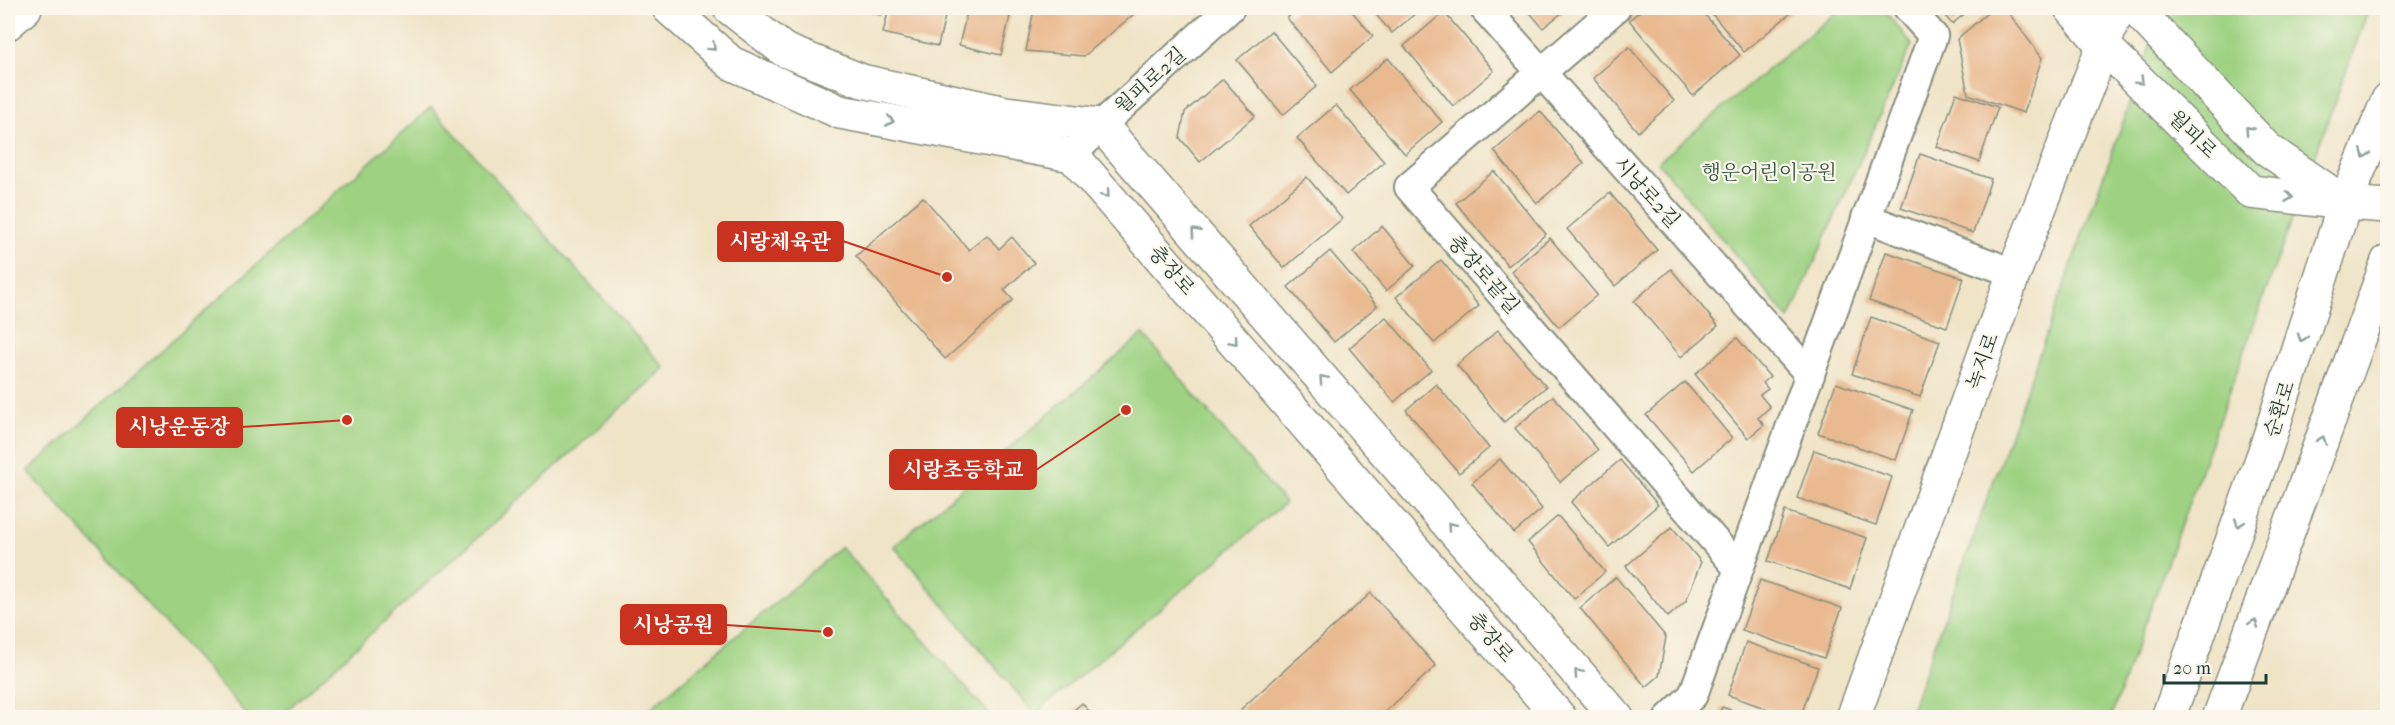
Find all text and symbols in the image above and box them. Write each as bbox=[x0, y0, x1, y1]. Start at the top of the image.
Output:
one-way arrow bbox=[706, 40, 716, 51]
street label: 월피로2길 bbox=[1110, 43, 1191, 118]
one-way arrow bbox=[2133, 74, 2143, 85]
street label: 월피로 bbox=[2164, 106, 2221, 163]
one-way arrow bbox=[884, 114, 894, 127]
one-way arrow bbox=[2246, 127, 2257, 138]
one-way arrow bbox=[2360, 147, 2372, 158]
street label: 시낭로2길 bbox=[1609, 152, 1684, 233]
park label: 행운어린이공원 bbox=[1701, 161, 1837, 184]
one-way arrow bbox=[1099, 187, 1110, 198]
one-way arrow bbox=[2284, 190, 2293, 202]
callout: 시랑체육관 bbox=[718, 222, 843, 261]
one-way arrow bbox=[1191, 228, 1202, 239]
text: 시랑체육관 bbox=[729, 230, 831, 254]
street label: 충장로끝길 bbox=[1443, 230, 1524, 318]
street label: 충장로 bbox=[1144, 241, 1199, 300]
street label: 녹지로 bbox=[1962, 330, 2003, 392]
one-way arrow bbox=[2296, 332, 2309, 343]
one-way arrow bbox=[1227, 334, 1238, 345]
one-way arrow bbox=[1319, 375, 1330, 386]
street label: 순환로 bbox=[2260, 378, 2299, 440]
callout: 시낭운동장 bbox=[117, 408, 242, 447]
text: 시낭운동장 bbox=[128, 415, 230, 439]
one-way arrow bbox=[2314, 435, 2327, 446]
callout: 시랑초등학교 bbox=[890, 450, 1036, 489]
text: 시랑초등학교 bbox=[902, 458, 1024, 482]
one-way arrow bbox=[2234, 516, 2246, 527]
one-way arrow bbox=[1447, 522, 1458, 533]
callout: 시낭공원 bbox=[621, 605, 726, 644]
street label: 충장로 bbox=[1463, 608, 1518, 667]
text: 시낭공원 bbox=[632, 613, 714, 637]
one-way arrow bbox=[2247, 618, 2259, 629]
scale bar bbox=[2164, 647, 2266, 685]
text: 20 m bbox=[2173, 658, 2211, 679]
one-way arrow bbox=[1575, 669, 1586, 680]

